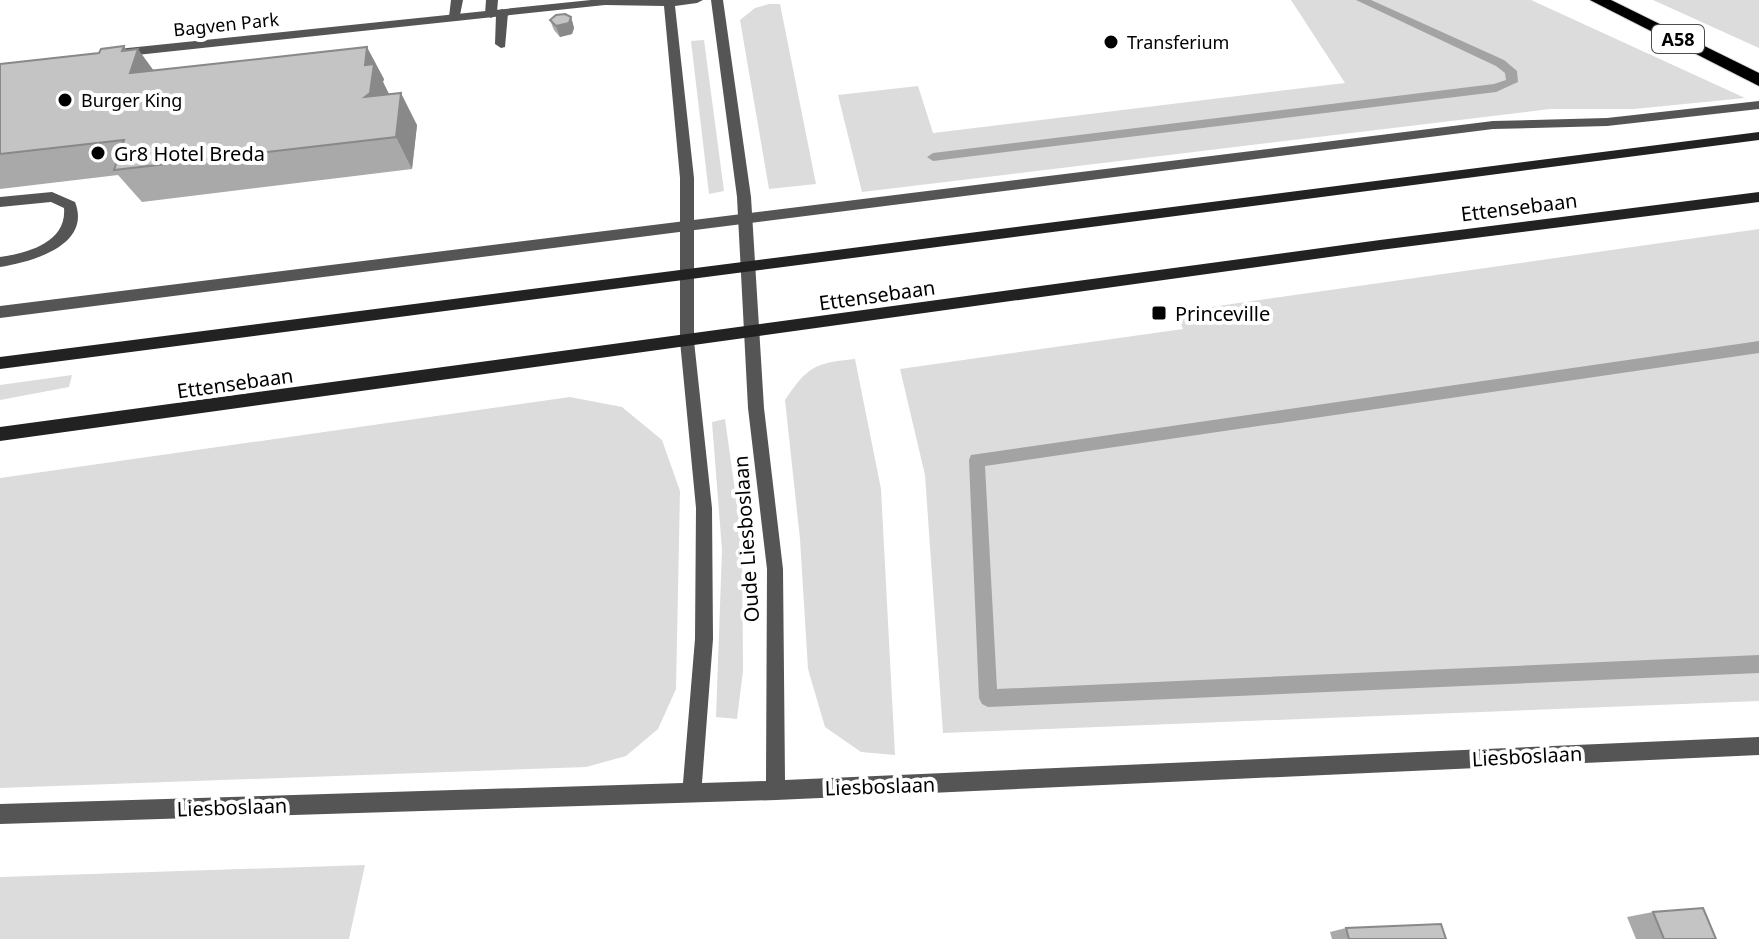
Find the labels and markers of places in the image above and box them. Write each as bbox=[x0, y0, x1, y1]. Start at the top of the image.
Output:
place label: Transferium bbox=[1127, 30, 1229, 54]
marker: Transferium bbox=[1102, 33, 1120, 51]
place label: Burger King bbox=[81, 88, 182, 112]
marker: Burger King bbox=[56, 91, 74, 109]
place label: Gr8 Hotel Breda bbox=[114, 140, 265, 167]
marker: Gr8 Hotel Breda bbox=[89, 144, 107, 162]
place label: Princeville bbox=[1175, 300, 1270, 327]
marker: Princeville bbox=[1150, 304, 1168, 322]

